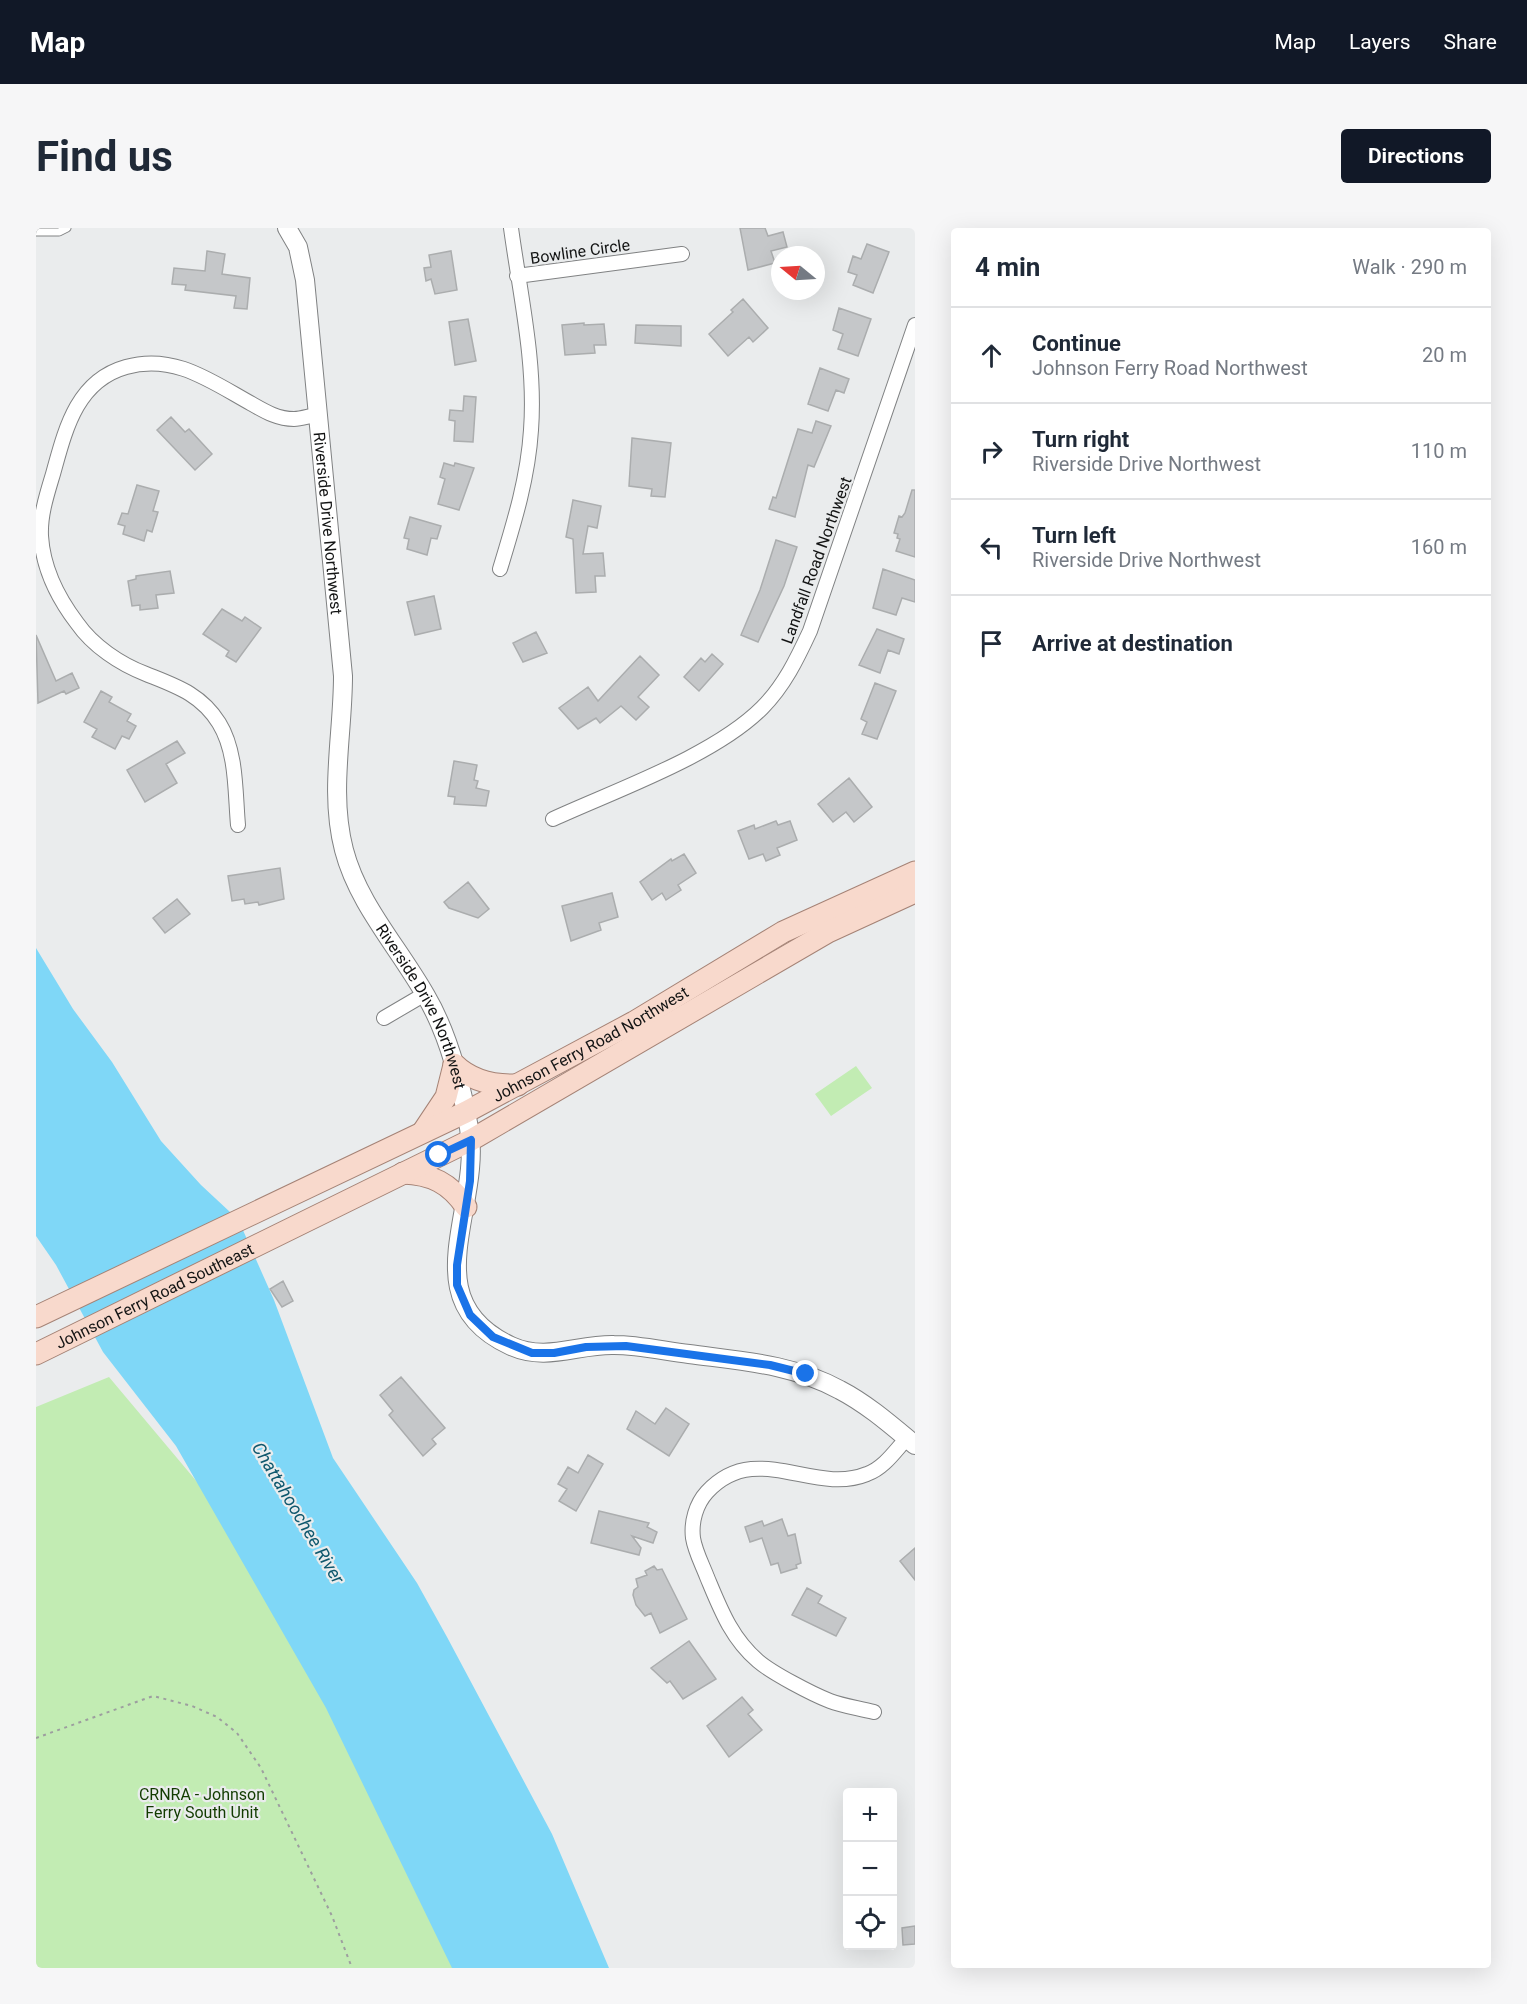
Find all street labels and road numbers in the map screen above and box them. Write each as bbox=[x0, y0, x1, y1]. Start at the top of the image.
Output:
street label: Bowline Circle bbox=[529, 235, 631, 268]
street label: Riverside Drive Northwest bbox=[310, 431, 346, 615]
street label: Landfall Road Northwest bbox=[777, 474, 856, 646]
street label: Riverside Drive Northwest bbox=[372, 921, 470, 1091]
street label: Johnson Ferry Road Northwest bbox=[489, 983, 692, 1106]
street label: Johnson Ferry Road Southeast bbox=[52, 1239, 257, 1353]

